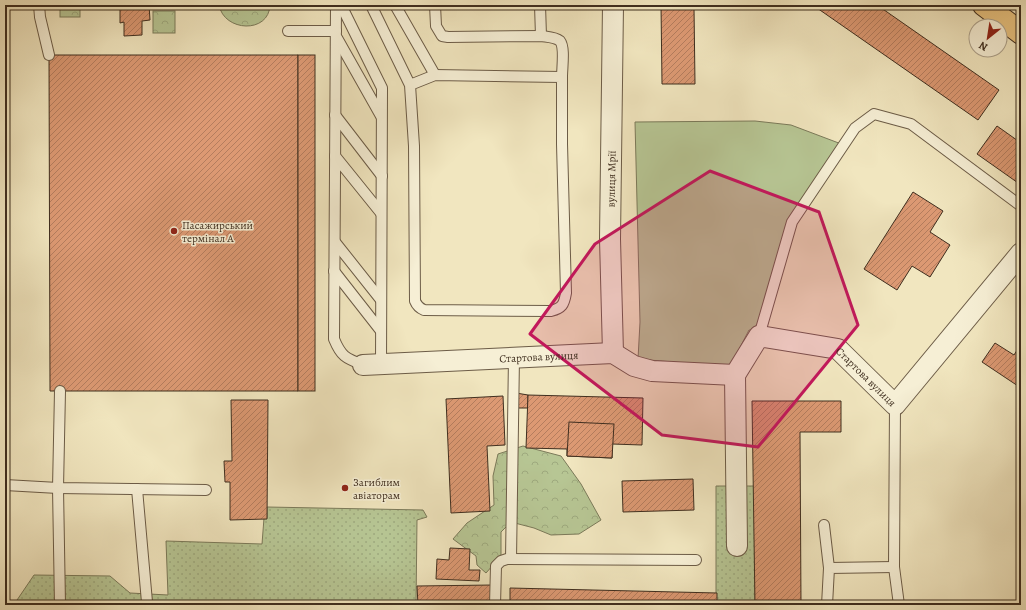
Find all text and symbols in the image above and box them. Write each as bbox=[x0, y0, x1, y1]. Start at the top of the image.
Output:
north arrow bbox=[968, 18, 1008, 58]
text: N bbox=[976, 38, 990, 55]
street label: вулиця Мрії bbox=[604, 150, 619, 208]
place label: Пасажирський термінал A bbox=[182, 218, 253, 246]
marker: Пасажирський термінал A bbox=[169, 226, 179, 236]
street label: Стартова вулиця bbox=[832, 344, 899, 410]
street label: Стартова вулиця bbox=[499, 348, 579, 366]
place label: Загиблим авіаторам bbox=[353, 475, 400, 503]
marker: Загиблим авіаторам bbox=[340, 483, 350, 493]

